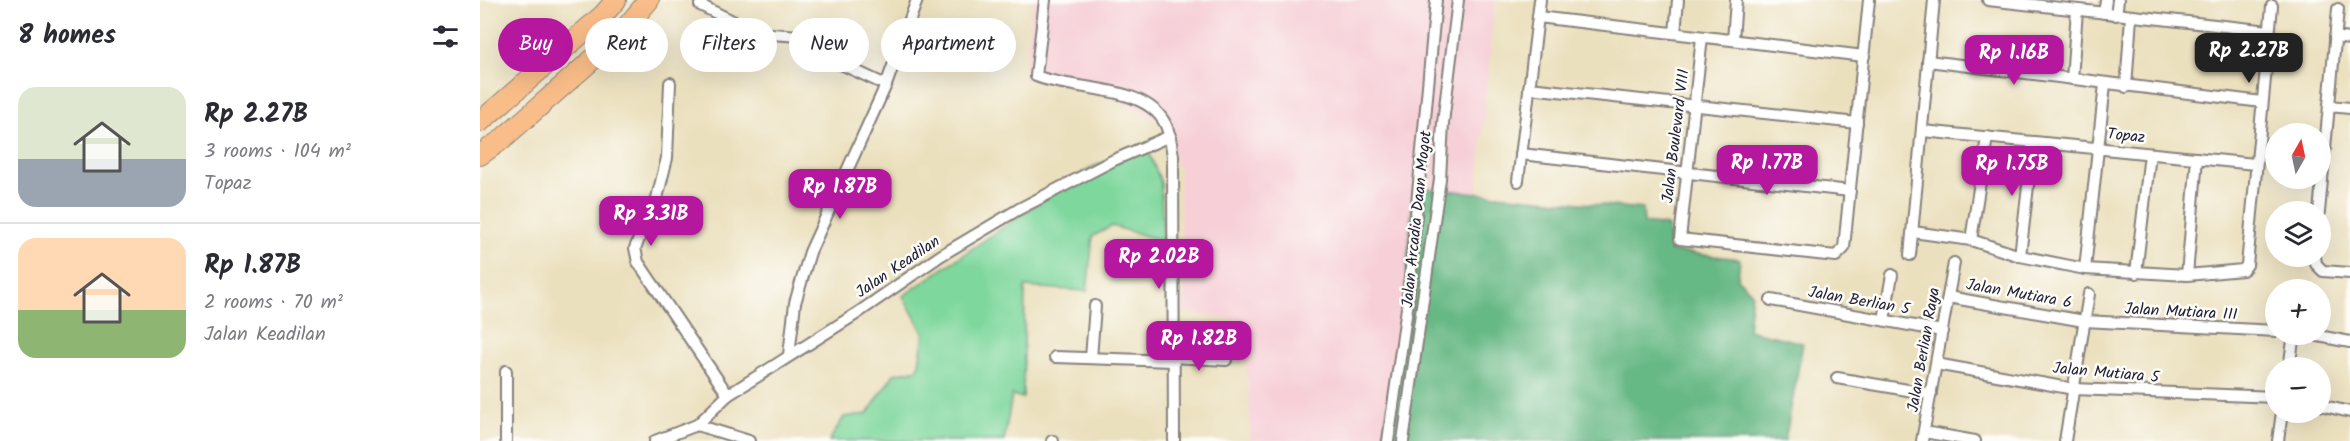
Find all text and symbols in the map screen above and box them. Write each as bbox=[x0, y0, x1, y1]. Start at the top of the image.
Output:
text: 8 homes bbox=[18, 15, 116, 57]
chip: Buy bbox=[498, 18, 573, 72]
chip: Rent bbox=[585, 18, 668, 72]
chip: Filters bbox=[680, 18, 777, 72]
chip: New bbox=[789, 18, 869, 72]
chip: Apartment bbox=[881, 18, 1016, 72]
icon: filters bbox=[429, 20, 462, 53]
pin: Rp 2.27B bbox=[2187, 33, 2311, 84]
pin: Rp 1.16B bbox=[1952, 35, 2076, 86]
text: Rp 2.27B bbox=[2209, 36, 2289, 68]
text: Rp 1.16B bbox=[1979, 38, 2049, 70]
street label: Jalan Boulevard VIII bbox=[1655, 67, 1697, 205]
text: Rp 2.27B bbox=[204, 94, 309, 136]
icon: home bbox=[66, 111, 138, 183]
street label: Topaz bbox=[2106, 122, 2146, 150]
north arrow bbox=[2265, 123, 2331, 189]
map controls bbox=[2265, 123, 2331, 423]
street label: Jalan Arcadia Daan Mogot bbox=[1395, 128, 1439, 309]
text: 3 rooms · 104 m² bbox=[204, 136, 351, 168]
pin: Rp 1.77B bbox=[1705, 145, 1829, 196]
pin: Rp 1.75B bbox=[1950, 146, 2074, 197]
text: Rp 1.77B bbox=[1731, 148, 1803, 180]
text: Rp 1.75B bbox=[1975, 149, 2049, 181]
text: Topaz bbox=[204, 168, 252, 200]
pin: Rp 1.87B bbox=[778, 169, 902, 220]
text: Rp 1.87B bbox=[803, 172, 877, 204]
pin: Rp 3.31B bbox=[589, 196, 713, 247]
text: Rp 3.31B bbox=[613, 199, 689, 231]
button: layers bbox=[2265, 201, 2331, 267]
street label: Jalan Keadilan bbox=[851, 229, 945, 305]
pin: Rp 2.02B bbox=[1097, 239, 1221, 290]
text: Rp 2.02B bbox=[1118, 242, 1200, 274]
text: Rp 1.87B bbox=[204, 245, 301, 287]
icon: home bbox=[66, 262, 138, 334]
street label: Jalan Mutiara 6 bbox=[1964, 272, 2074, 316]
button: + bbox=[2265, 279, 2331, 345]
street label: Jalan Berlian 5 bbox=[1806, 280, 1913, 322]
street label: Jalan Berlian Raya bbox=[1901, 286, 1947, 414]
text: 2 rooms · 70 m² bbox=[204, 287, 343, 319]
street label: Jalan Mutiara III bbox=[2124, 297, 2238, 327]
text: Jalan Keadilan bbox=[204, 319, 326, 351]
pin: Rp 1.82B bbox=[1137, 321, 1261, 372]
text: Rp 1.82B bbox=[1160, 324, 1238, 356]
street label: Jalan Mutiara 5 bbox=[2052, 356, 2162, 390]
button: − bbox=[2265, 357, 2331, 423]

